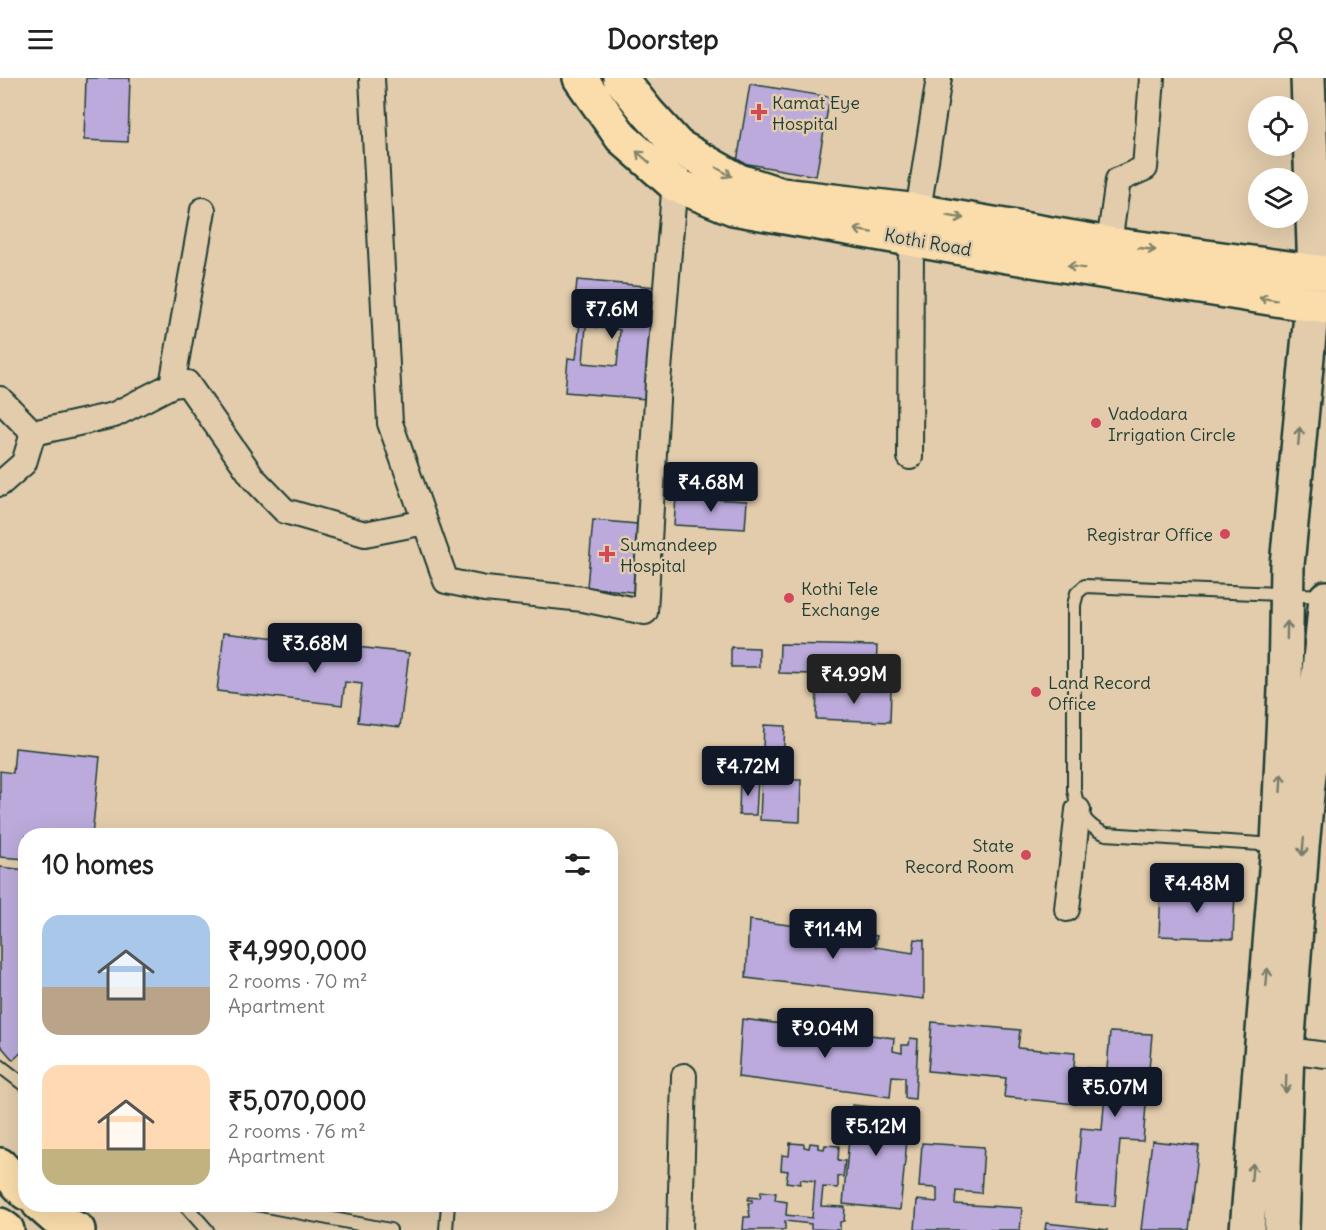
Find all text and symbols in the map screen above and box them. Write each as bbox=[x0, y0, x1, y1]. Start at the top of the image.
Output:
text: Doorstep bbox=[607, 22, 719, 56]
icon: menu bbox=[24, 23, 57, 56]
icon: person bbox=[1269, 23, 1302, 56]
place label: Kamat Eye Hospital bbox=[772, 91, 860, 135]
map controls bbox=[1248, 96, 1308, 228]
button: locate bbox=[1248, 96, 1308, 156]
marker: Kamat Eye Hospital bbox=[750, 103, 768, 121]
one-way arrow bbox=[636, 150, 651, 164]
one-way arrow bbox=[715, 167, 732, 179]
button: layers bbox=[1248, 168, 1308, 228]
one-way arrow bbox=[945, 212, 965, 223]
street label: Kothi Road bbox=[883, 223, 974, 261]
one-way arrow bbox=[854, 225, 873, 236]
one-way arrow bbox=[1137, 244, 1157, 255]
one-way arrow bbox=[1066, 262, 1086, 273]
pin: ₹7.6M bbox=[570, 289, 654, 340]
one-way arrow bbox=[1259, 294, 1278, 305]
text: ₹7.6M bbox=[585, 296, 639, 321]
place label: Vadodara Irrigation Circle bbox=[1108, 402, 1236, 446]
marker: Vadodara Irrigation Circle bbox=[1089, 416, 1103, 430]
one-way arrow bbox=[1294, 426, 1305, 446]
pin: ₹4.68M bbox=[662, 462, 760, 513]
text: ₹4.68M bbox=[678, 469, 744, 494]
place label: Registrar Office bbox=[1087, 523, 1213, 546]
marker: Registrar Office bbox=[1218, 527, 1232, 541]
place label: Sumandeep Hospital bbox=[620, 533, 717, 577]
marker: Sumandeep Hospital bbox=[598, 545, 616, 563]
place label: Kothi Tele Exchange bbox=[801, 577, 880, 621]
marker: Kothi Tele Exchange bbox=[782, 591, 796, 605]
one-way arrow bbox=[1281, 621, 1293, 641]
pin: ₹3.68M bbox=[266, 623, 364, 674]
text: ₹3.68M bbox=[282, 630, 348, 655]
pin: ₹4.99M bbox=[805, 654, 903, 705]
text: ₹4.99M bbox=[821, 661, 887, 686]
place label: Land Record Office bbox=[1048, 671, 1151, 715]
marker: Land Record Office bbox=[1029, 685, 1043, 699]
pin: ₹4.72M bbox=[699, 746, 797, 797]
text: ₹4.72M bbox=[716, 753, 780, 778]
one-way arrow bbox=[1275, 773, 1286, 793]
place label: State Record Room bbox=[905, 834, 1014, 878]
one-way arrow bbox=[1297, 837, 1308, 857]
text: 10 homes bbox=[42, 848, 154, 881]
icon: filters bbox=[561, 848, 594, 881]
marker: State Record Room bbox=[1019, 848, 1033, 862]
pin: ₹4.48M bbox=[1148, 863, 1246, 914]
text: ₹4.48M bbox=[1164, 870, 1230, 895]
pin: ₹11.4M bbox=[784, 909, 882, 960]
text: ₹11.4M bbox=[804, 916, 862, 941]
text: ₹4,990,000 bbox=[228, 934, 367, 967]
icon: home bbox=[90, 939, 162, 1011]
text: 2 rooms · 70 m² bbox=[228, 968, 368, 993]
one-way arrow bbox=[1262, 968, 1273, 988]
text: Apartment bbox=[228, 993, 325, 1018]
pin: ₹9.04M bbox=[776, 1008, 874, 1059]
text: ₹9.04M bbox=[791, 1015, 859, 1040]
pin: ₹5.07M bbox=[1066, 1067, 1164, 1118]
one-way arrow bbox=[1280, 1073, 1291, 1093]
text: ₹5.07M bbox=[1082, 1074, 1148, 1099]
text: ₹5,070,000 bbox=[228, 1084, 367, 1117]
icon: home bbox=[90, 1089, 162, 1161]
pin: ₹5.12M bbox=[827, 1106, 925, 1157]
text: ₹5.12M bbox=[845, 1113, 907, 1138]
text: 2 rooms · 76 m² bbox=[228, 1118, 366, 1143]
text: Apartment bbox=[228, 1143, 325, 1168]
one-way arrow bbox=[1246, 1162, 1257, 1182]

